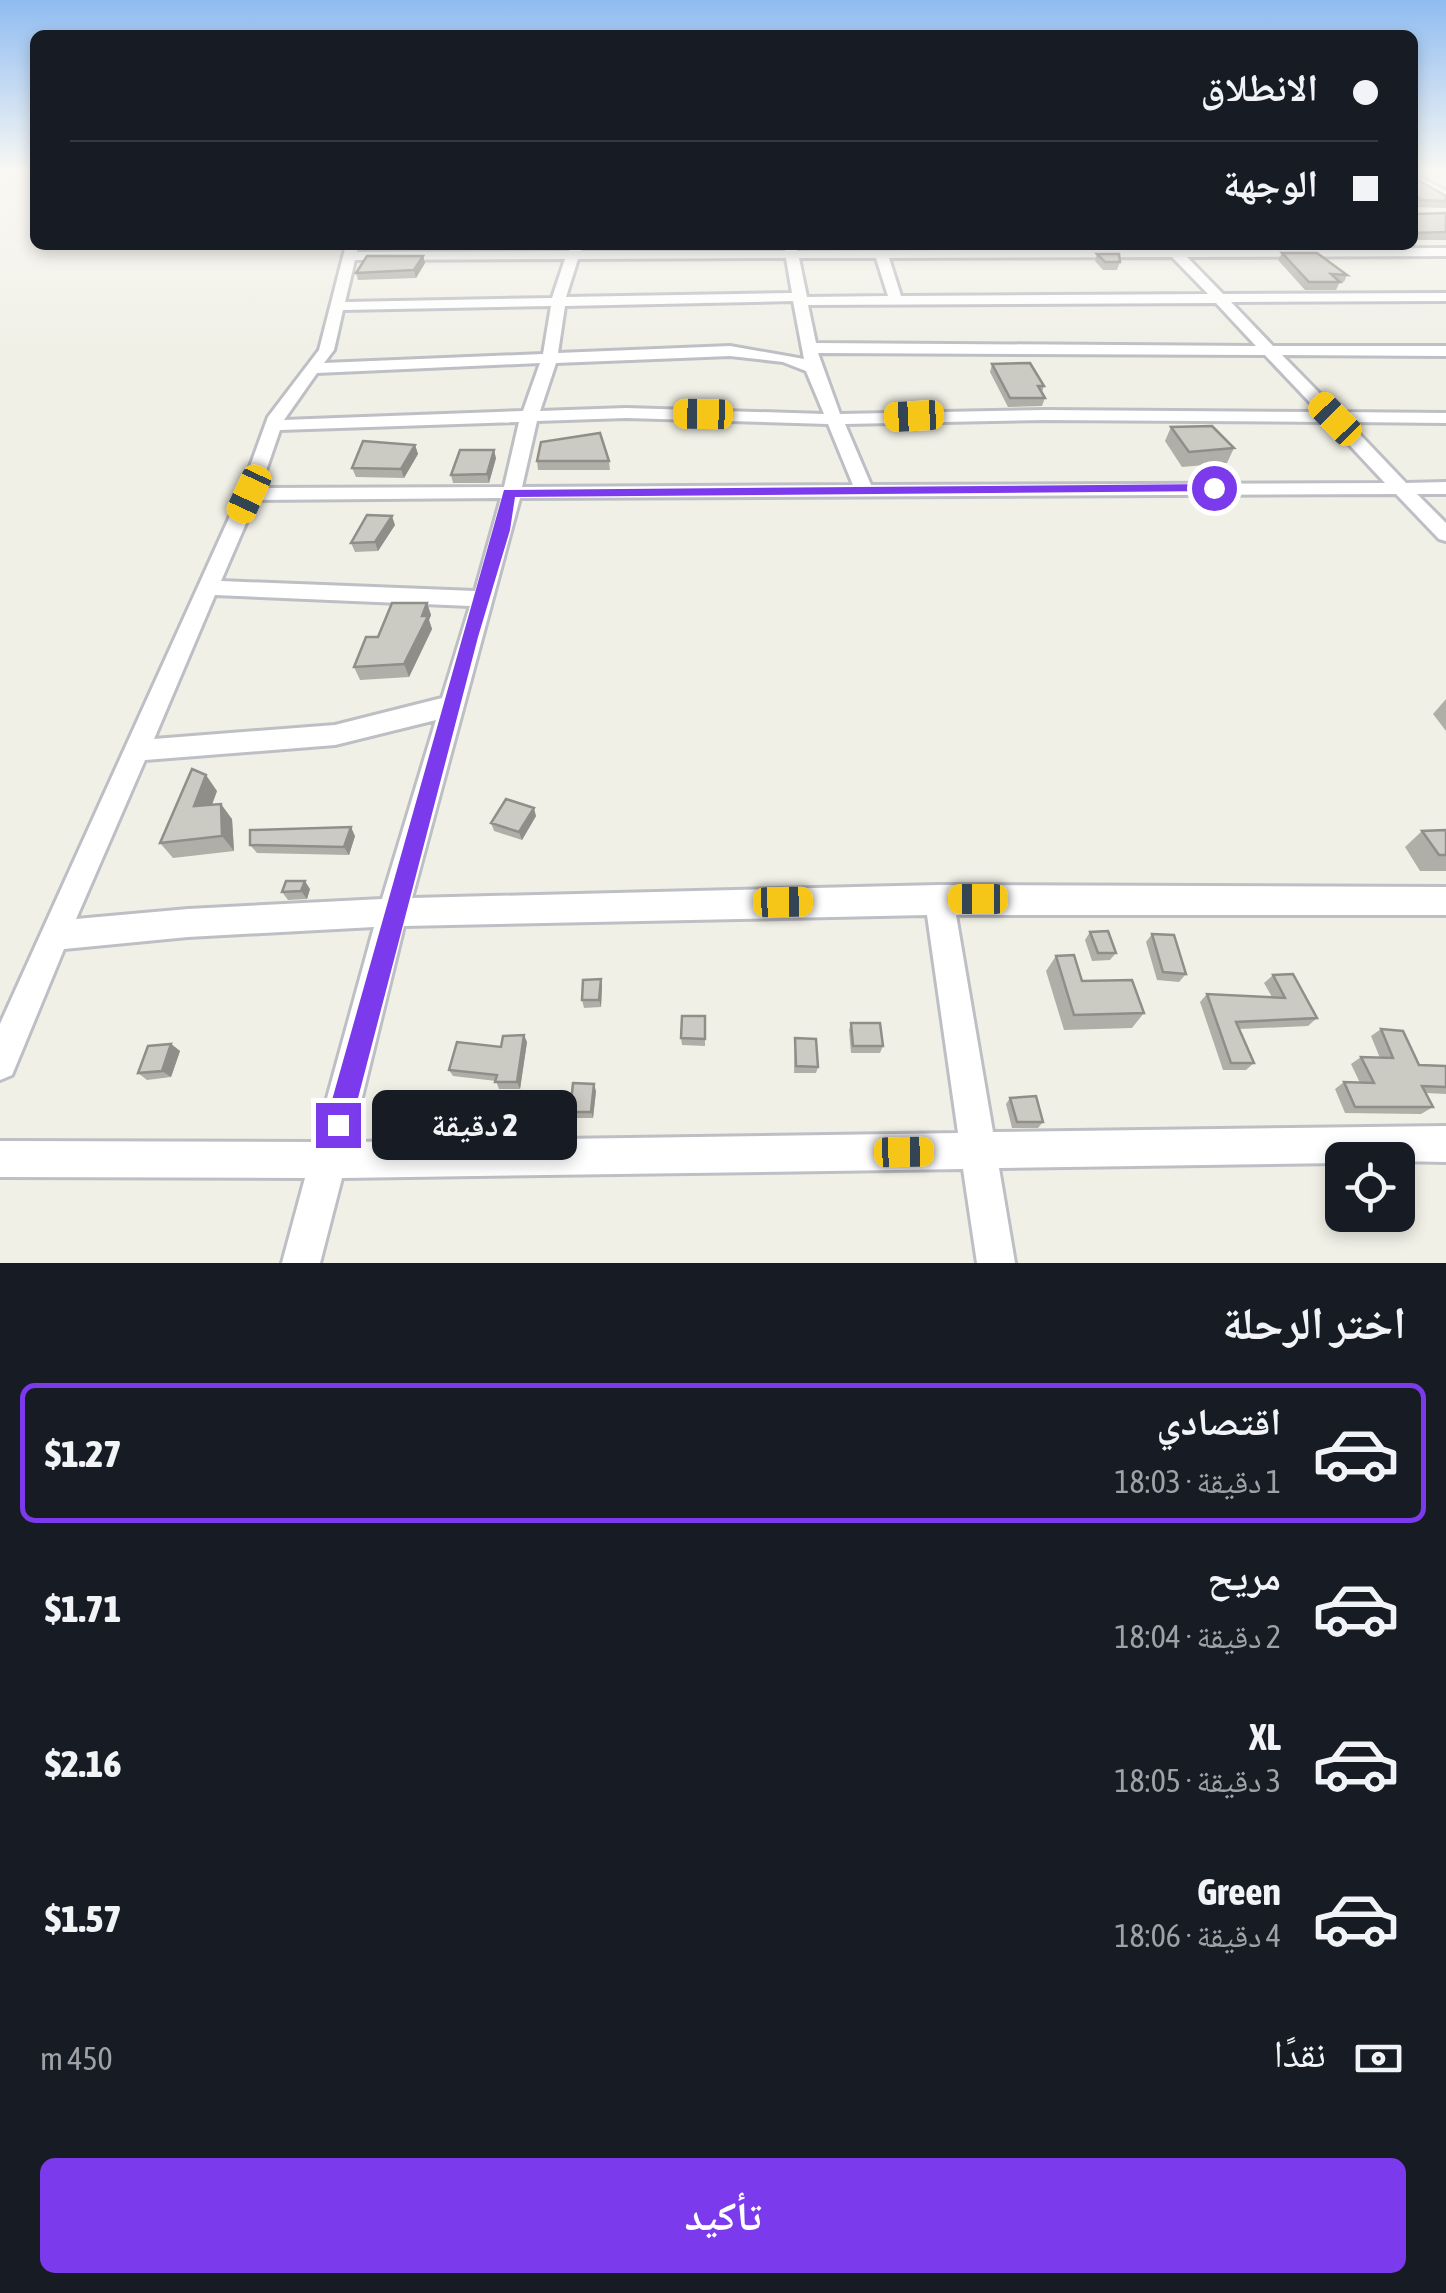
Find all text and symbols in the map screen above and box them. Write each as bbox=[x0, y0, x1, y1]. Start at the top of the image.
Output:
text: الانطلاق bbox=[1200, 66, 1318, 109]
text: الوجهة bbox=[1223, 162, 1318, 205]
car bbox=[1303, 387, 1367, 451]
car bbox=[673, 398, 733, 430]
car bbox=[883, 399, 945, 433]
car bbox=[223, 460, 275, 528]
route start bbox=[1192, 466, 1237, 511]
car bbox=[948, 884, 1008, 914]
car bbox=[753, 886, 813, 918]
callout: 2 دقيقة bbox=[373, 1090, 578, 1160]
route end bbox=[316, 1103, 361, 1148]
text: 2 دقيقة bbox=[431, 1106, 518, 1143]
car bbox=[874, 1136, 934, 1168]
map controls bbox=[1325, 1142, 1415, 1232]
button: locate bbox=[1325, 1142, 1415, 1232]
text: اختر الرحلة bbox=[1222, 1297, 1406, 1349]
text: اقتصادي bbox=[1157, 1400, 1281, 1443]
icon: car bbox=[1311, 1408, 1401, 1498]
text: $1.27 bbox=[45, 1432, 121, 1475]
text: 1 دقيقة · 18:03 bbox=[1114, 1463, 1281, 1500]
text: مريح bbox=[1207, 1555, 1281, 1598]
icon: car bbox=[1311, 1563, 1401, 1653]
text: $1.71 bbox=[45, 1587, 121, 1630]
text: 2 دقيقة · 18:04 bbox=[1114, 1618, 1281, 1655]
text: XL bbox=[1249, 1715, 1281, 1758]
icon: car bbox=[1311, 1718, 1401, 1808]
text: $2.16 bbox=[45, 1742, 121, 1785]
text: 3 دقيقة · 18:05 bbox=[1114, 1762, 1281, 1799]
text: Green bbox=[1197, 1870, 1281, 1913]
icon: car bbox=[1311, 1873, 1401, 1963]
text: $1.57 bbox=[45, 1897, 121, 1940]
text: 4 دقيقة · 18:06 bbox=[1114, 1917, 1281, 1954]
icon: cash bbox=[1351, 2031, 1406, 2086]
text: نقدًا bbox=[1274, 2032, 1326, 2075]
text: 450 m bbox=[40, 2040, 113, 2077]
button: تأكيد bbox=[40, 2158, 1406, 2273]

